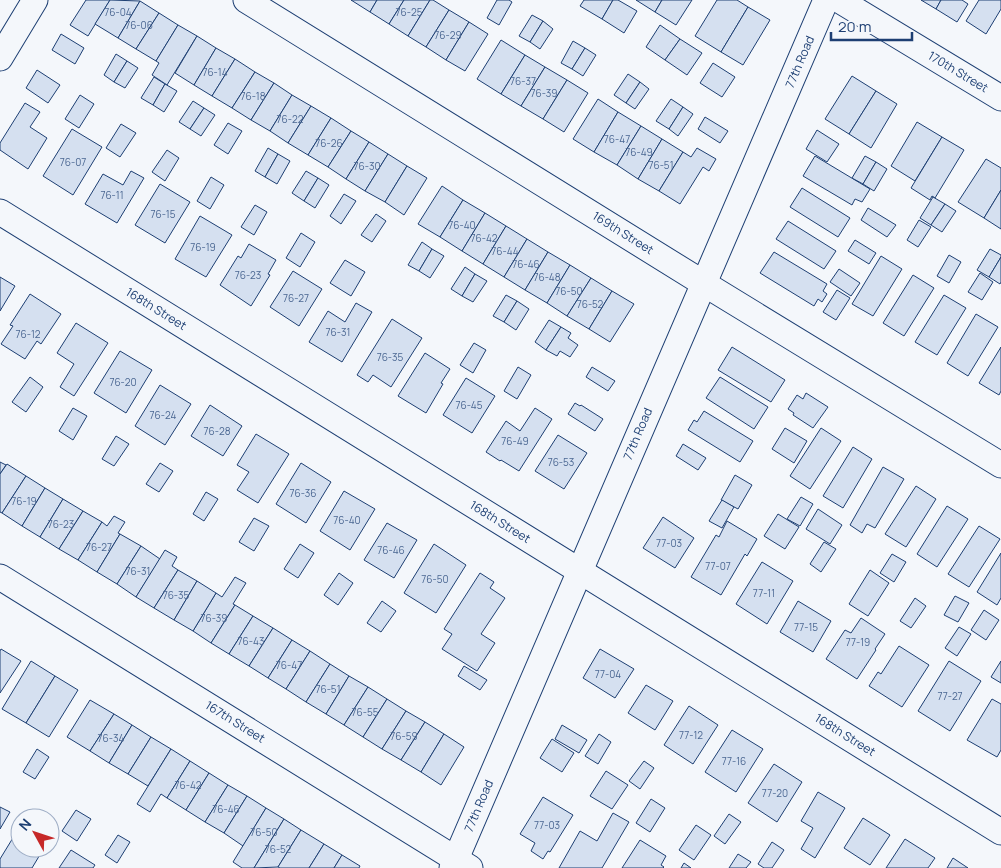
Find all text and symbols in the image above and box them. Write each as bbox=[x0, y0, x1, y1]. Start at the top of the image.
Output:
house number: 76-04 bbox=[104, 5, 132, 19]
house number: 76-25 bbox=[396, 5, 423, 19]
scale bar bbox=[831, 10, 912, 42]
text: 20 m bbox=[838, 16, 871, 37]
house number: 76-06 bbox=[125, 18, 153, 32]
house number: 76-29 bbox=[434, 28, 462, 42]
street label: 77th Road bbox=[781, 33, 818, 91]
street label: 170th Street bbox=[925, 47, 992, 96]
house number: 76-14 bbox=[202, 65, 228, 79]
house number: 76-37 bbox=[510, 74, 536, 88]
house number: 76-39 bbox=[530, 86, 558, 100]
house number: 76-18 bbox=[240, 89, 266, 103]
house number: 76-22 bbox=[277, 112, 304, 126]
house number: 76-47 bbox=[604, 132, 630, 146]
house number: 76-26 bbox=[315, 136, 343, 150]
house number: 76-49 bbox=[625, 145, 653, 159]
house number: 76-07 bbox=[60, 155, 86, 169]
house number: 76-51 bbox=[648, 158, 674, 172]
house number: 76-30 bbox=[353, 159, 381, 173]
house number: 76-11 bbox=[100, 188, 124, 202]
house number: 76-15 bbox=[150, 207, 176, 221]
street label: 169th Street bbox=[589, 207, 657, 258]
house number: 76-40 bbox=[448, 218, 476, 232]
house number: 76-42 bbox=[470, 231, 498, 245]
house number: 76-19 bbox=[190, 240, 216, 254]
house number: 76-44 bbox=[491, 244, 519, 258]
house number: 76-46 bbox=[512, 257, 540, 271]
house number: 76-23 bbox=[235, 268, 261, 282]
house number: 76-48 bbox=[533, 270, 561, 284]
street label: 168th Street bbox=[123, 283, 190, 334]
house number: 76-50 bbox=[555, 284, 583, 298]
house number: 76-27 bbox=[283, 291, 309, 305]
house number: 76-52 bbox=[577, 297, 604, 311]
house number: 76-31 bbox=[326, 325, 350, 339]
house number: 76-12 bbox=[15, 327, 41, 341]
house number: 76-35 bbox=[377, 350, 404, 364]
house number: 76-20 bbox=[109, 375, 137, 389]
house number: 76-45 bbox=[455, 398, 483, 412]
street label: 77th Road bbox=[619, 405, 656, 463]
house number: 76-24 bbox=[150, 408, 177, 422]
house number: 76-28 bbox=[204, 424, 231, 438]
house number: 76-49 bbox=[501, 434, 529, 448]
house number: 76-53 bbox=[548, 455, 574, 469]
house number: 76-36 bbox=[289, 486, 317, 500]
house number: 76-19 bbox=[11, 494, 37, 508]
street label: 168th Street bbox=[467, 496, 534, 547]
house number: 76-40 bbox=[333, 513, 361, 527]
house number: 76-23 bbox=[48, 517, 74, 531]
house number: 77-03 bbox=[656, 536, 682, 550]
house number: 76-27 bbox=[86, 540, 112, 554]
house number: 76-46 bbox=[377, 543, 405, 557]
house number: 77-07 bbox=[705, 559, 731, 573]
house number: 76-31 bbox=[126, 564, 150, 578]
house number: 76-50 bbox=[421, 572, 449, 586]
house number: 77-11 bbox=[753, 586, 775, 600]
house number: 76-35 bbox=[163, 588, 190, 602]
house number: 76-39 bbox=[200, 611, 228, 625]
house number: 77-15 bbox=[794, 620, 818, 634]
house number: 76-43 bbox=[238, 634, 264, 648]
house number: 77-19 bbox=[846, 635, 870, 649]
house number: 76-47 bbox=[276, 658, 302, 672]
house number: 77-04 bbox=[595, 667, 621, 681]
house number: 76-51 bbox=[315, 682, 341, 696]
house number: 77-27 bbox=[937, 689, 963, 703]
street label: 167th Street bbox=[202, 696, 269, 747]
house number: 76-55 bbox=[352, 705, 379, 719]
street label: 168th Street bbox=[812, 709, 879, 760]
house number: 77-12 bbox=[679, 728, 703, 742]
house number: 76-59 bbox=[390, 729, 418, 743]
house number: 76-34 bbox=[98, 731, 125, 745]
house number: 77-16 bbox=[722, 754, 746, 768]
street label: 77th Road bbox=[460, 777, 497, 835]
house number: 76-42 bbox=[174, 778, 202, 792]
house number: 77-20 bbox=[762, 786, 788, 800]
house number: 76-46 bbox=[212, 802, 240, 816]
north arrow bbox=[10, 808, 60, 858]
text: N bbox=[14, 814, 35, 834]
house number: 77-03 bbox=[534, 818, 560, 832]
house number: 76-50 bbox=[250, 825, 278, 839]
house number: 76-52 bbox=[265, 842, 292, 856]

